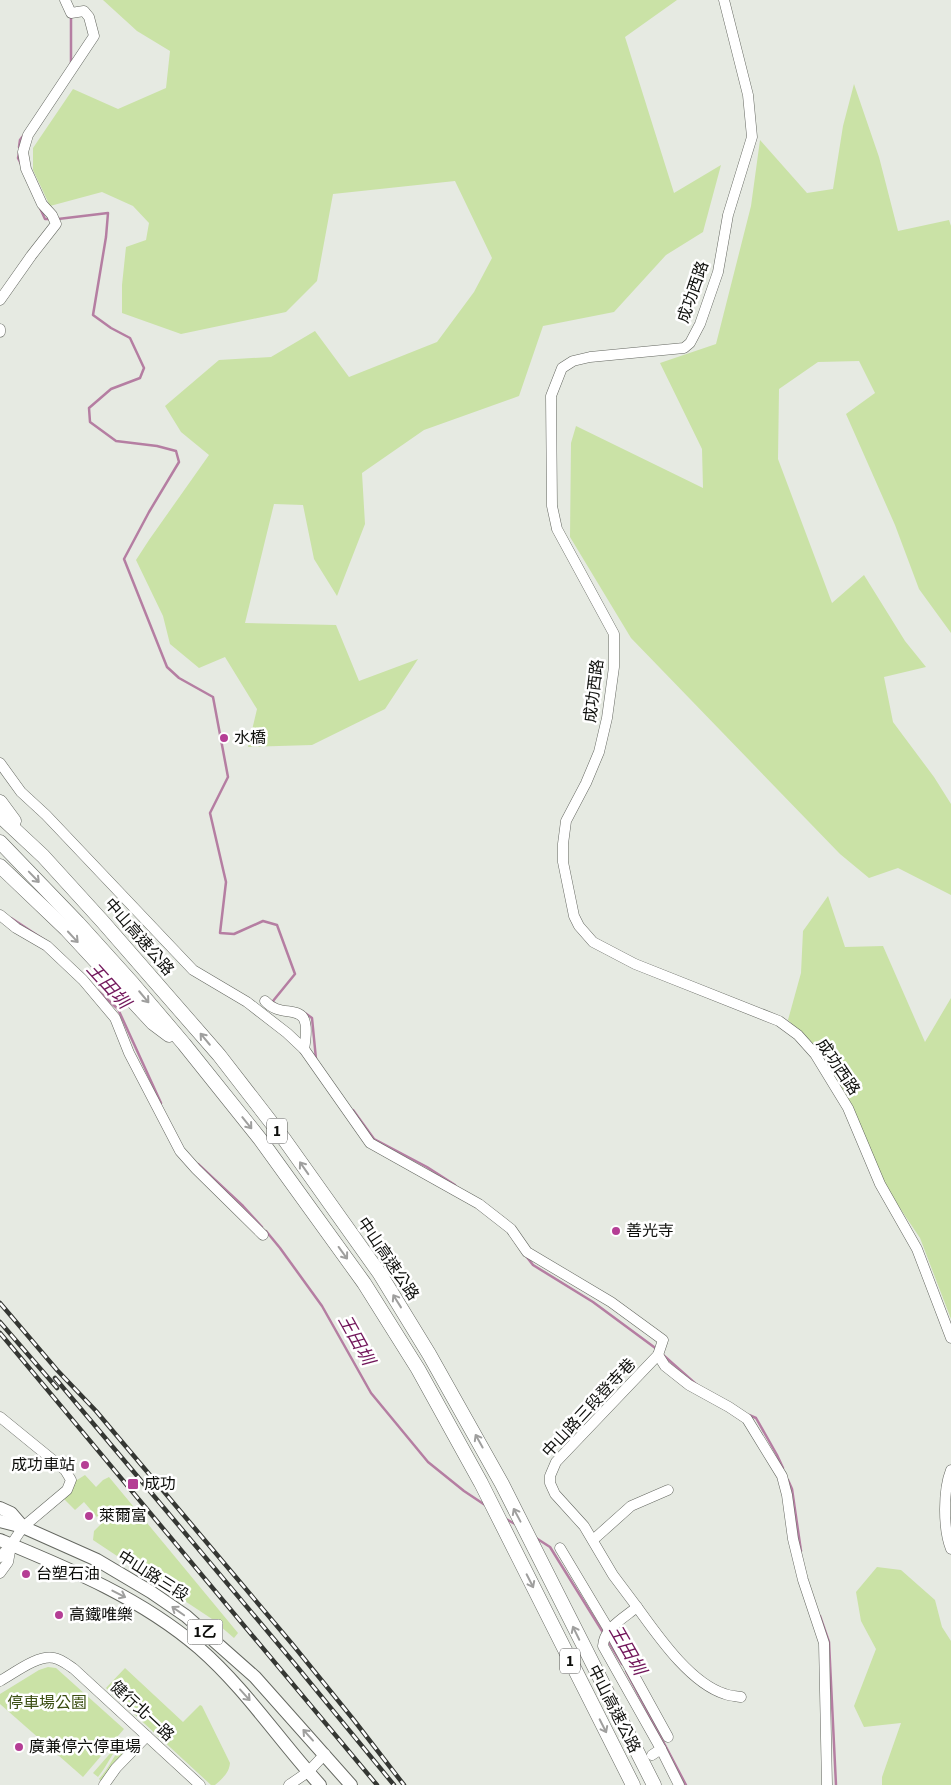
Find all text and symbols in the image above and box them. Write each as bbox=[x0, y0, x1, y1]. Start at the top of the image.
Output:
street label: 成功西路 bbox=[672, 258, 714, 326]
street label: 成功西路 bbox=[579, 658, 609, 724]
place label: 水橋 bbox=[234, 727, 266, 749]
marker: 水橋 bbox=[218, 732, 230, 744]
one-way arrow bbox=[28, 871, 40, 884]
street label: 中山高速公路 bbox=[99, 894, 179, 980]
one-way arrow bbox=[67, 930, 79, 943]
water label: 王田圳 bbox=[81, 958, 137, 1017]
one-way arrow bbox=[138, 990, 150, 1003]
one-way arrow bbox=[200, 1033, 211, 1046]
street label: 成功西路 bbox=[811, 1034, 865, 1100]
one-way arrow bbox=[241, 1116, 252, 1129]
road number: 1 bbox=[267, 1118, 287, 1144]
one-way arrow bbox=[299, 1161, 309, 1175]
street label: 中山高速公路 bbox=[352, 1213, 424, 1305]
place label: 善光寺 bbox=[626, 1220, 674, 1242]
marker: 善光寺 bbox=[610, 1225, 622, 1237]
one-way arrow bbox=[338, 1246, 348, 1260]
one-way arrow bbox=[391, 1295, 401, 1309]
water label: 王田圳 bbox=[332, 1310, 381, 1372]
street label: 中山路三段登寺巷 bbox=[537, 1354, 641, 1462]
one-way arrow bbox=[473, 1435, 483, 1449]
place label: 成功車站 bbox=[11, 1454, 75, 1476]
marker: 成功車站 bbox=[79, 1459, 91, 1471]
place label: 成功 bbox=[144, 1473, 176, 1495]
marker: 成功 bbox=[126, 1477, 140, 1491]
place label: 萊爾富 bbox=[99, 1505, 147, 1527]
one-way arrow bbox=[512, 1508, 521, 1523]
marker: 萊爾富 bbox=[83, 1510, 95, 1522]
street label: 中山路三段 bbox=[113, 1545, 193, 1607]
place label: 台塑石油 bbox=[36, 1563, 100, 1585]
marker: 台塑石油 bbox=[20, 1568, 32, 1580]
one-way arrow bbox=[526, 1573, 535, 1588]
one-way arrow bbox=[112, 1589, 127, 1599]
place label: 高鐵唯樂 bbox=[69, 1604, 133, 1626]
one-way arrow bbox=[171, 1606, 185, 1616]
marker: 高鐵唯樂 bbox=[53, 1609, 65, 1621]
road number: 1乙 bbox=[188, 1620, 222, 1644]
water label: 王田圳 bbox=[603, 1620, 653, 1682]
one-way arrow bbox=[571, 1625, 581, 1640]
road number: 1 bbox=[560, 1648, 580, 1674]
street label: 中山高速公路 bbox=[582, 1661, 646, 1757]
street label: 健行北一路 bbox=[105, 1676, 179, 1746]
one-way arrow bbox=[239, 1689, 251, 1702]
park label: 停車場公園 bbox=[7, 1692, 87, 1714]
one-way arrow bbox=[599, 1718, 608, 1733]
one-way arrow bbox=[302, 1729, 314, 1742]
place label: 廣兼停六停車場 bbox=[29, 1736, 141, 1758]
marker: 廣兼停六停車場 bbox=[13, 1741, 25, 1753]

